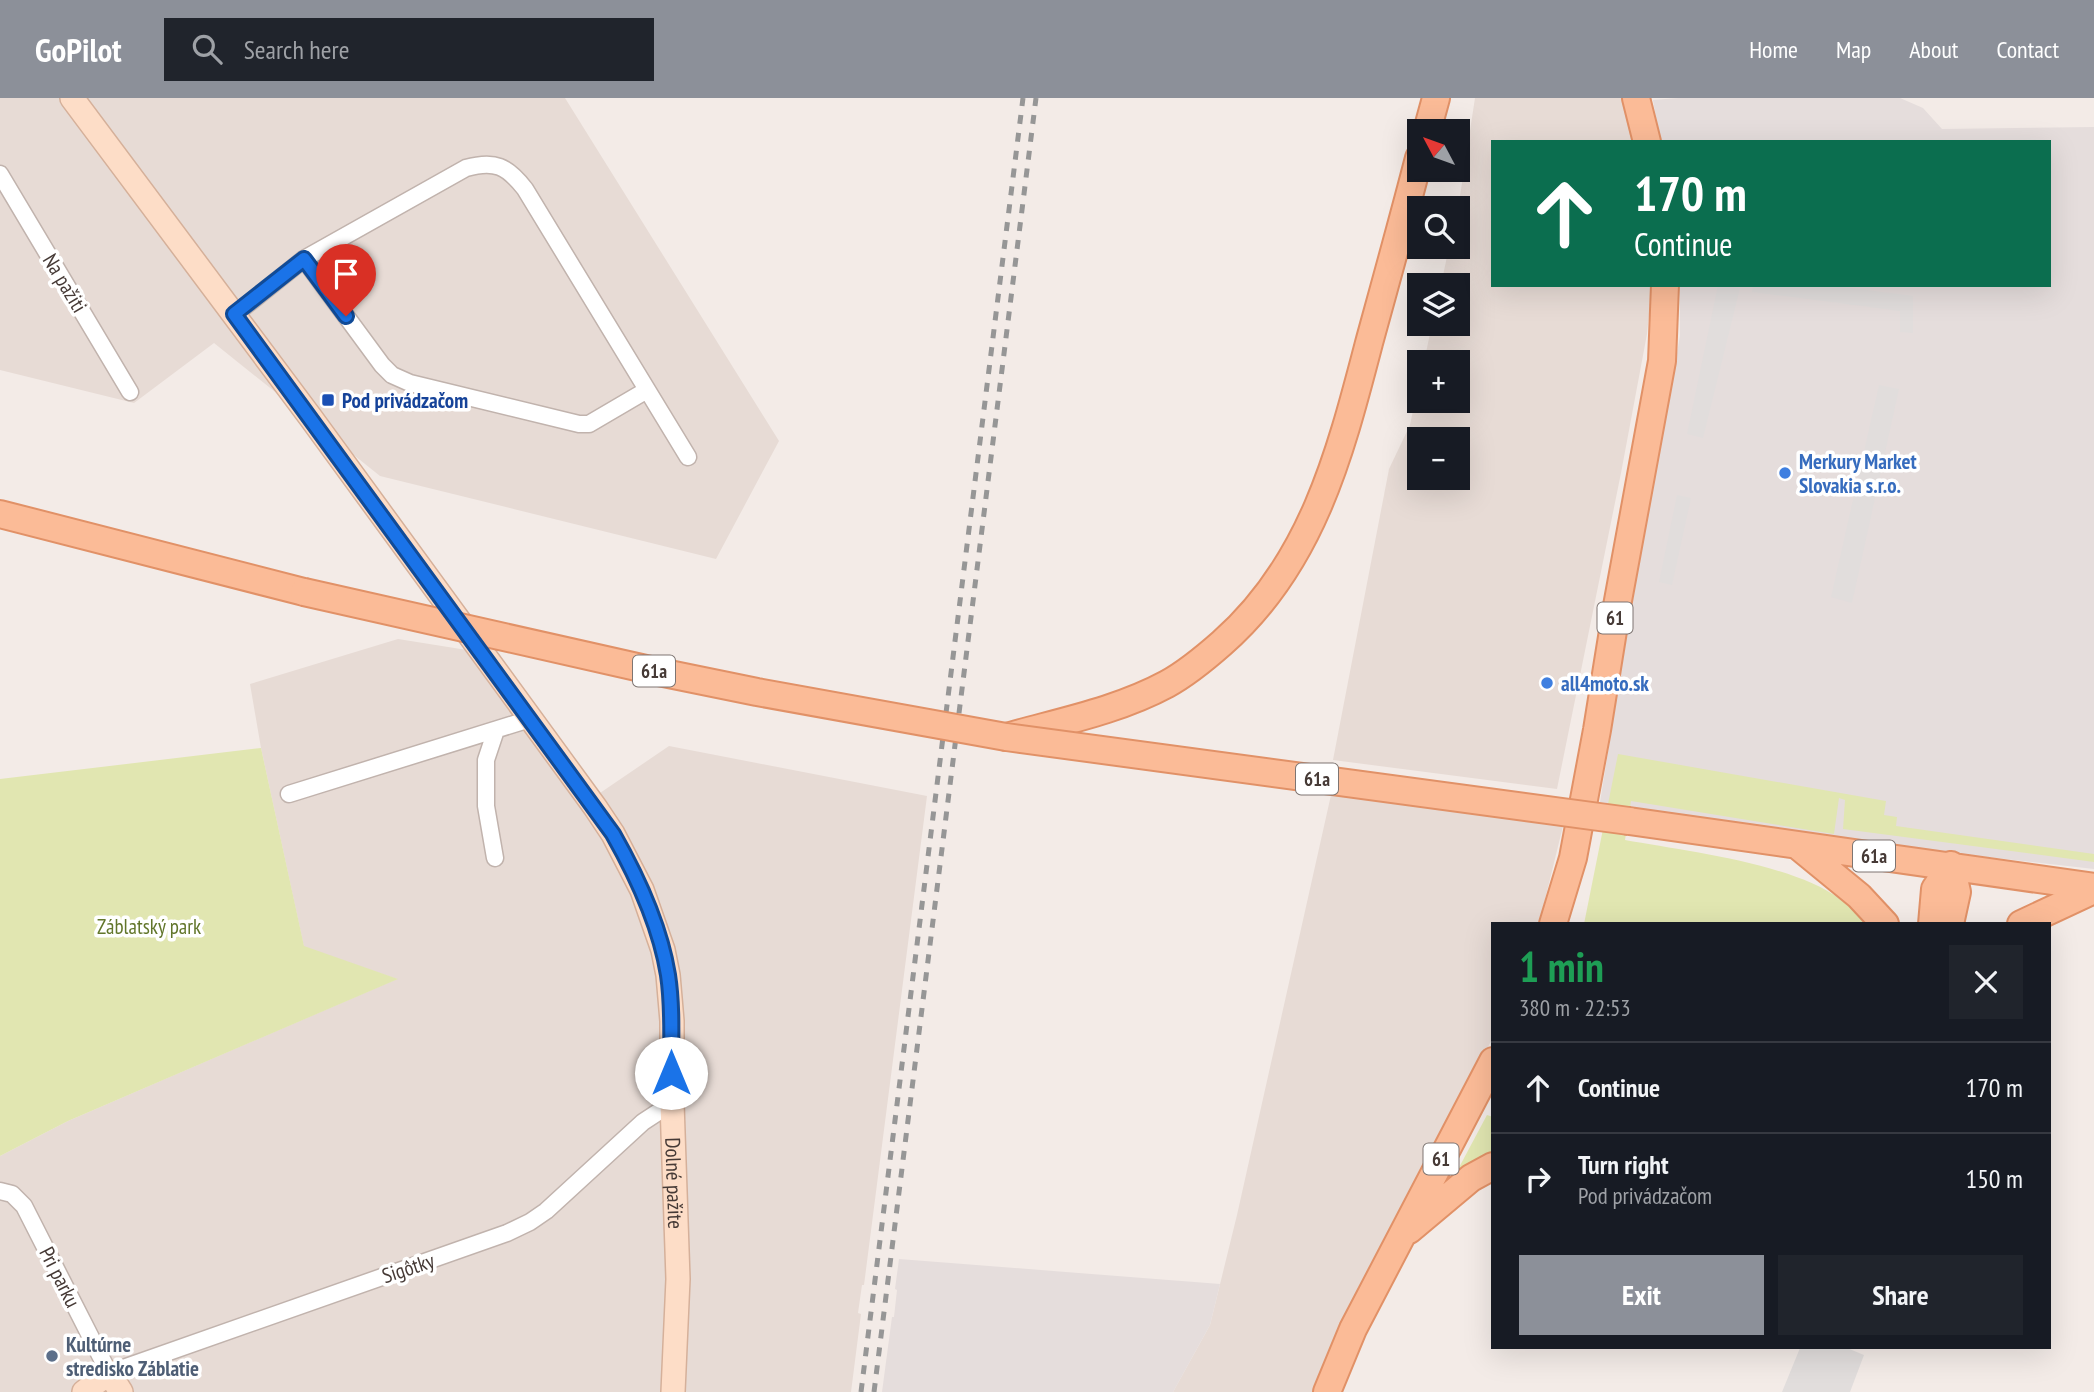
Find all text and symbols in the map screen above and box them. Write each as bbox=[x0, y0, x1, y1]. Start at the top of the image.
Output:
search box bbox=[164, 18, 654, 81]
text: GoPilot bbox=[35, 28, 122, 71]
icon: search bbox=[188, 30, 226, 68]
text: Search here bbox=[244, 33, 349, 66]
text: Home bbox=[1749, 34, 1798, 65]
text: Map bbox=[1836, 34, 1871, 65]
text: About bbox=[1909, 34, 1958, 65]
text: Contact bbox=[1996, 34, 2059, 65]
north arrow bbox=[1407, 119, 1470, 182]
map controls bbox=[1407, 119, 1470, 490]
text: 170 m bbox=[1634, 161, 1747, 225]
icon: ahead bbox=[1519, 168, 1610, 259]
button: search bbox=[1407, 196, 1470, 259]
text: Continue bbox=[1634, 223, 1733, 265]
pin bbox=[316, 244, 376, 316]
street label: Na pažiti bbox=[37, 249, 93, 317]
icon: arrive bbox=[327, 255, 365, 293]
button: layers bbox=[1407, 273, 1470, 336]
button: + bbox=[1407, 350, 1470, 413]
place label: Pod privádzačom bbox=[342, 387, 468, 414]
marker: Pod privádzačom bbox=[320, 392, 336, 408]
button: − bbox=[1407, 427, 1470, 490]
place label: Merkury Market Slovakia s.r.o. bbox=[1799, 448, 1917, 499]
marker: Merkury Market Slovakia s.r.o. bbox=[1777, 465, 1793, 481]
road number: 61 bbox=[1598, 603, 1632, 634]
road number: 61a bbox=[633, 656, 675, 686]
place label: all4moto.sk bbox=[1561, 670, 1649, 697]
marker: all4moto.sk bbox=[1539, 675, 1555, 691]
road number: 61a bbox=[1296, 764, 1338, 794]
road number: 61a bbox=[1853, 841, 1895, 872]
park label: Záblatský park bbox=[97, 913, 201, 940]
text: 1 min bbox=[1519, 939, 1604, 994]
button: close bbox=[1949, 945, 2023, 1019]
text: 380 m · 22:53 bbox=[1519, 993, 1631, 1022]
position arrow bbox=[634, 1036, 708, 1110]
icon: ahead bbox=[1519, 1069, 1557, 1107]
text: Continue bbox=[1578, 1071, 1660, 1104]
text: 170 m bbox=[1965, 1071, 2023, 1104]
street label: Dolné pažite bbox=[660, 1137, 690, 1229]
road number: 61 bbox=[1424, 1144, 1458, 1175]
text: Turn right bbox=[1578, 1148, 1669, 1181]
icon: right bbox=[1519, 1160, 1557, 1198]
text: 150 m bbox=[1965, 1162, 2023, 1195]
text: Pod privádzačom bbox=[1578, 1181, 1712, 1210]
street label: Pri parku bbox=[33, 1242, 87, 1312]
street label: Sigôtky bbox=[378, 1247, 438, 1289]
button: Exit bbox=[1519, 1255, 1764, 1335]
button: Share bbox=[1778, 1255, 2023, 1335]
place label: Kultúrne stredisko Záblatie bbox=[66, 1331, 199, 1382]
marker: Kultúrne stredisko Záblatie bbox=[44, 1348, 60, 1364]

